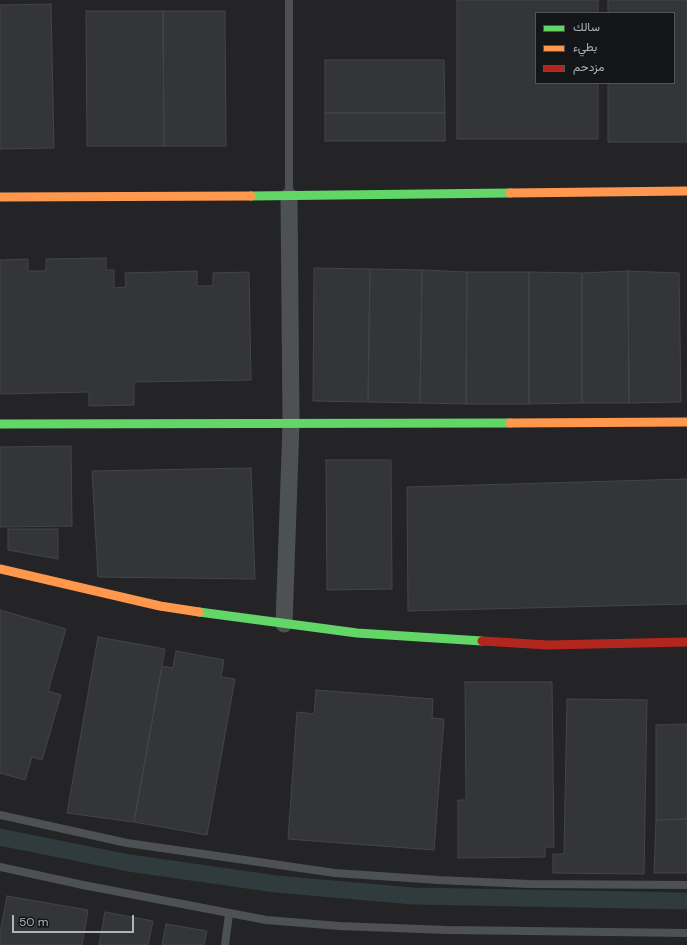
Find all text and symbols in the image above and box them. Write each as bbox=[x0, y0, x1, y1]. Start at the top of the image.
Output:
legend bbox=[535, 12, 675, 84]
text: سالك bbox=[573, 19, 600, 35]
text: بطيء bbox=[573, 39, 597, 55]
text: مزدحم bbox=[573, 59, 604, 75]
scale bar bbox=[14, 907, 136, 933]
text: 50 m bbox=[19, 914, 48, 930]

